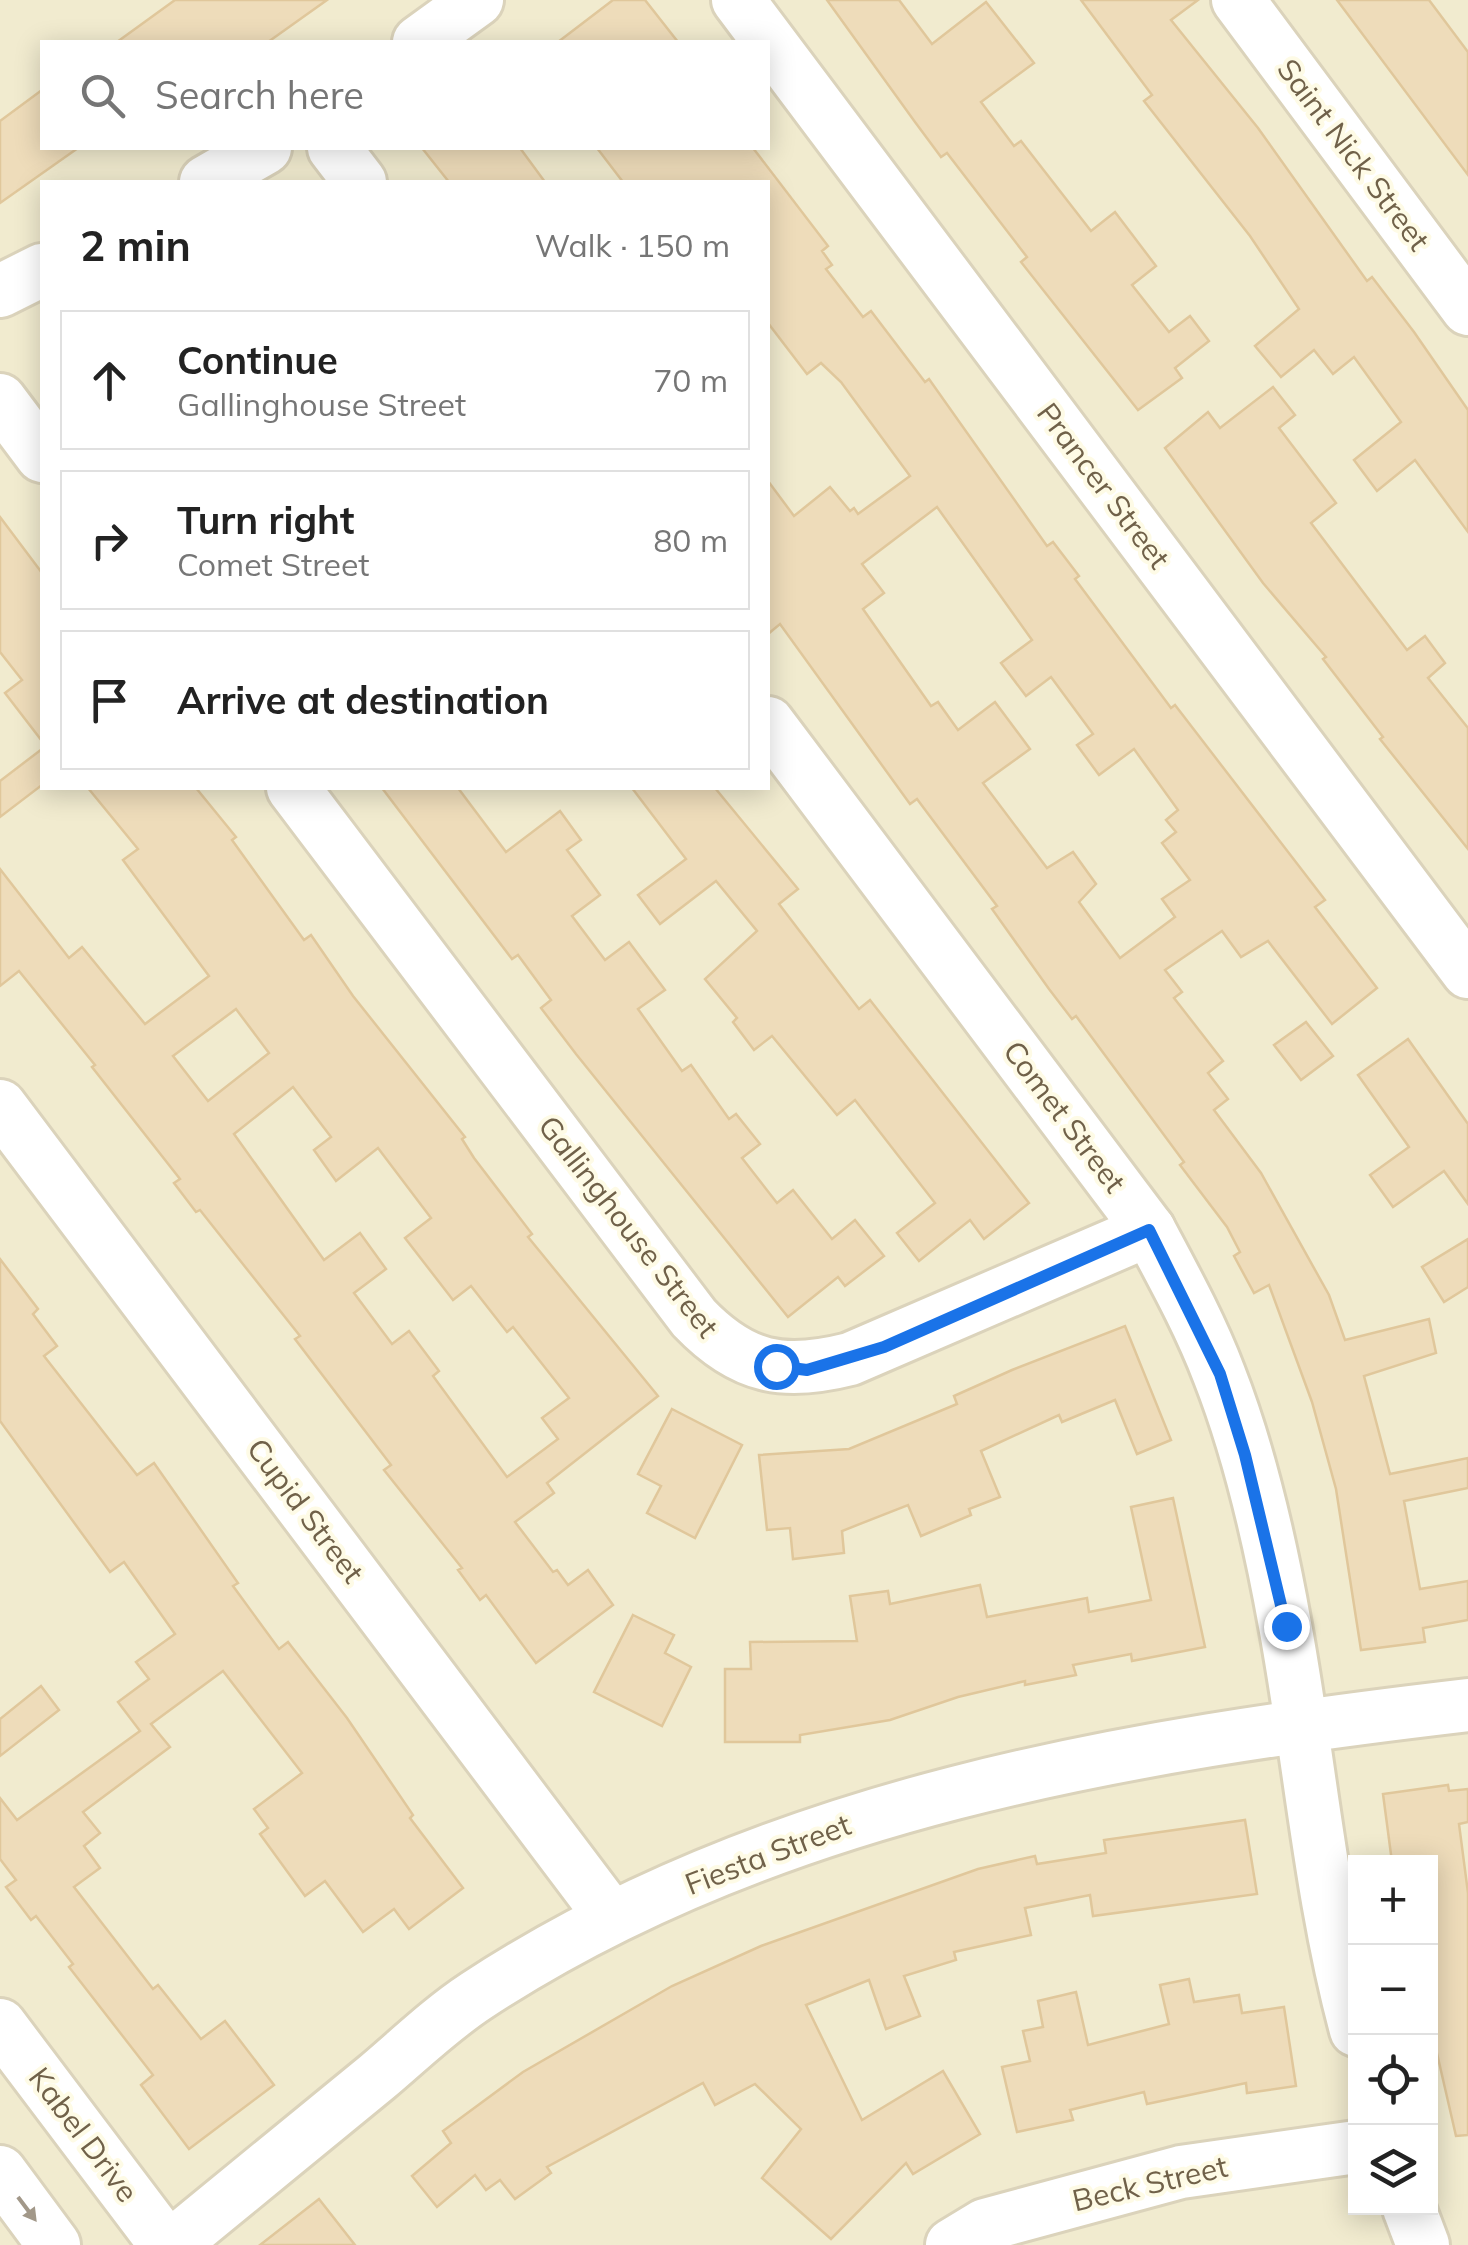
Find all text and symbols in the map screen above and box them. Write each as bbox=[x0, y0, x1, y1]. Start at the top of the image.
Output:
search box bbox=[40, 40, 770, 150]
street label: Saint Nick Street bbox=[1269, 51, 1438, 258]
icon: search bbox=[75, 68, 130, 123]
text: Search here bbox=[155, 71, 364, 119]
text: 2 min bbox=[80, 219, 191, 272]
text: Walk · 150 m bbox=[535, 225, 730, 265]
text: Continue bbox=[177, 336, 338, 384]
icon: ahead bbox=[82, 353, 137, 408]
text: 70 m bbox=[653, 360, 728, 400]
text: Gallinghouse Street bbox=[177, 384, 466, 424]
street label: Prancer Street bbox=[1029, 395, 1179, 576]
text: Turn right bbox=[177, 496, 354, 544]
icon: right bbox=[82, 513, 137, 568]
text: 80 m bbox=[653, 520, 728, 560]
text: Comet Street bbox=[177, 544, 370, 584]
icon: arrive bbox=[82, 673, 137, 728]
text: Arrive at destination bbox=[177, 676, 549, 724]
street label: Comet Street bbox=[995, 1033, 1134, 1200]
street label: Gallinghouse Street bbox=[530, 1108, 727, 1345]
route start bbox=[754, 1344, 800, 1390]
street label: Cupid Street bbox=[239, 1431, 373, 1590]
route end bbox=[1264, 1604, 1310, 1650]
street label: Fiesta Street bbox=[679, 1805, 856, 1903]
map controls bbox=[1348, 1855, 1438, 2215]
button: + bbox=[1348, 1855, 1438, 1945]
button: − bbox=[1348, 1945, 1438, 2035]
button: locate bbox=[1348, 2035, 1438, 2125]
street label: Kabel Drive bbox=[21, 2060, 147, 2209]
button: layers bbox=[1348, 2125, 1438, 2215]
street label: Beck Street bbox=[1069, 2147, 1231, 2219]
one-way arrow bbox=[17, 2196, 36, 2222]

